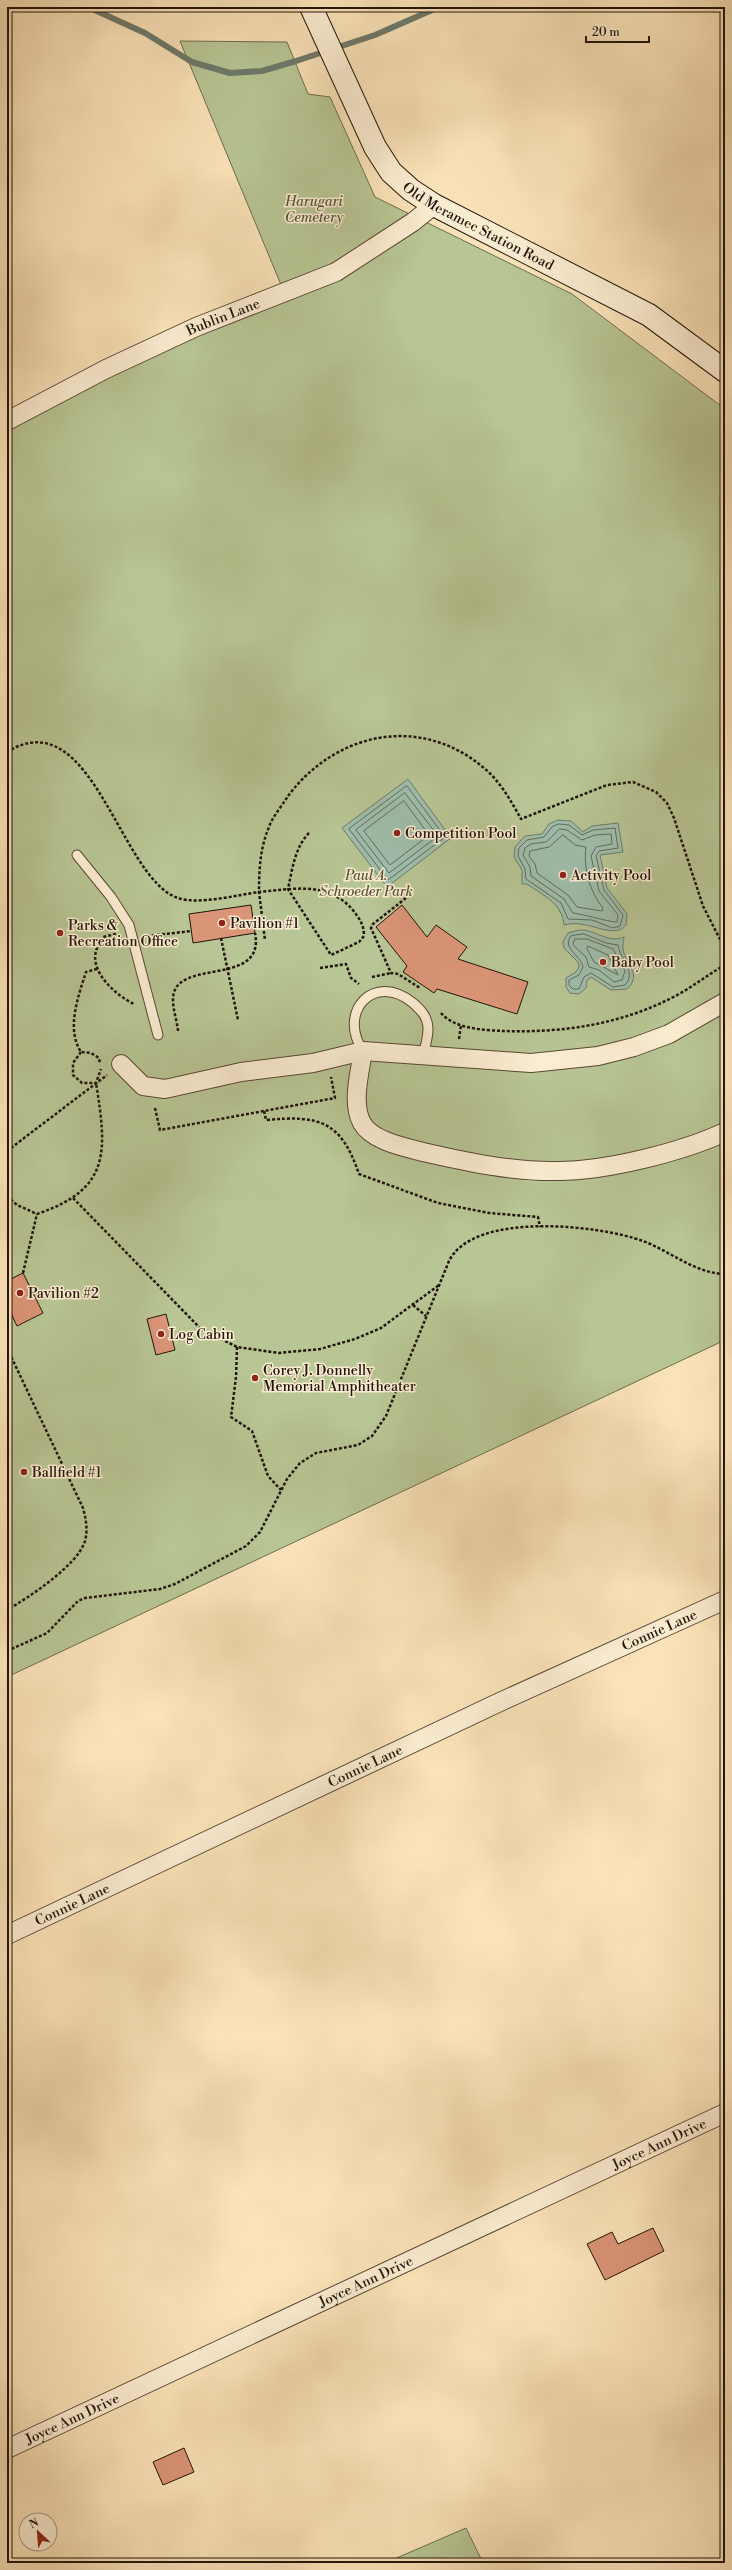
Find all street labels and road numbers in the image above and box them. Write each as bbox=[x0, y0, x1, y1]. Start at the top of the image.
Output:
street label: Old Meramec Station Road bbox=[398, 179, 557, 275]
street label: Bublin Lane bbox=[183, 295, 263, 341]
street label: Connie Lane bbox=[619, 1606, 700, 1656]
street label: Connie Lane bbox=[325, 1741, 406, 1792]
street label: Connie Lane bbox=[32, 1880, 113, 1930]
street label: Joyce Ann Drive bbox=[609, 2115, 710, 2175]
street label: Joyce Ann Drive bbox=[315, 2252, 416, 2312]
street label: Joyce Ann Drive bbox=[22, 2390, 123, 2450]

